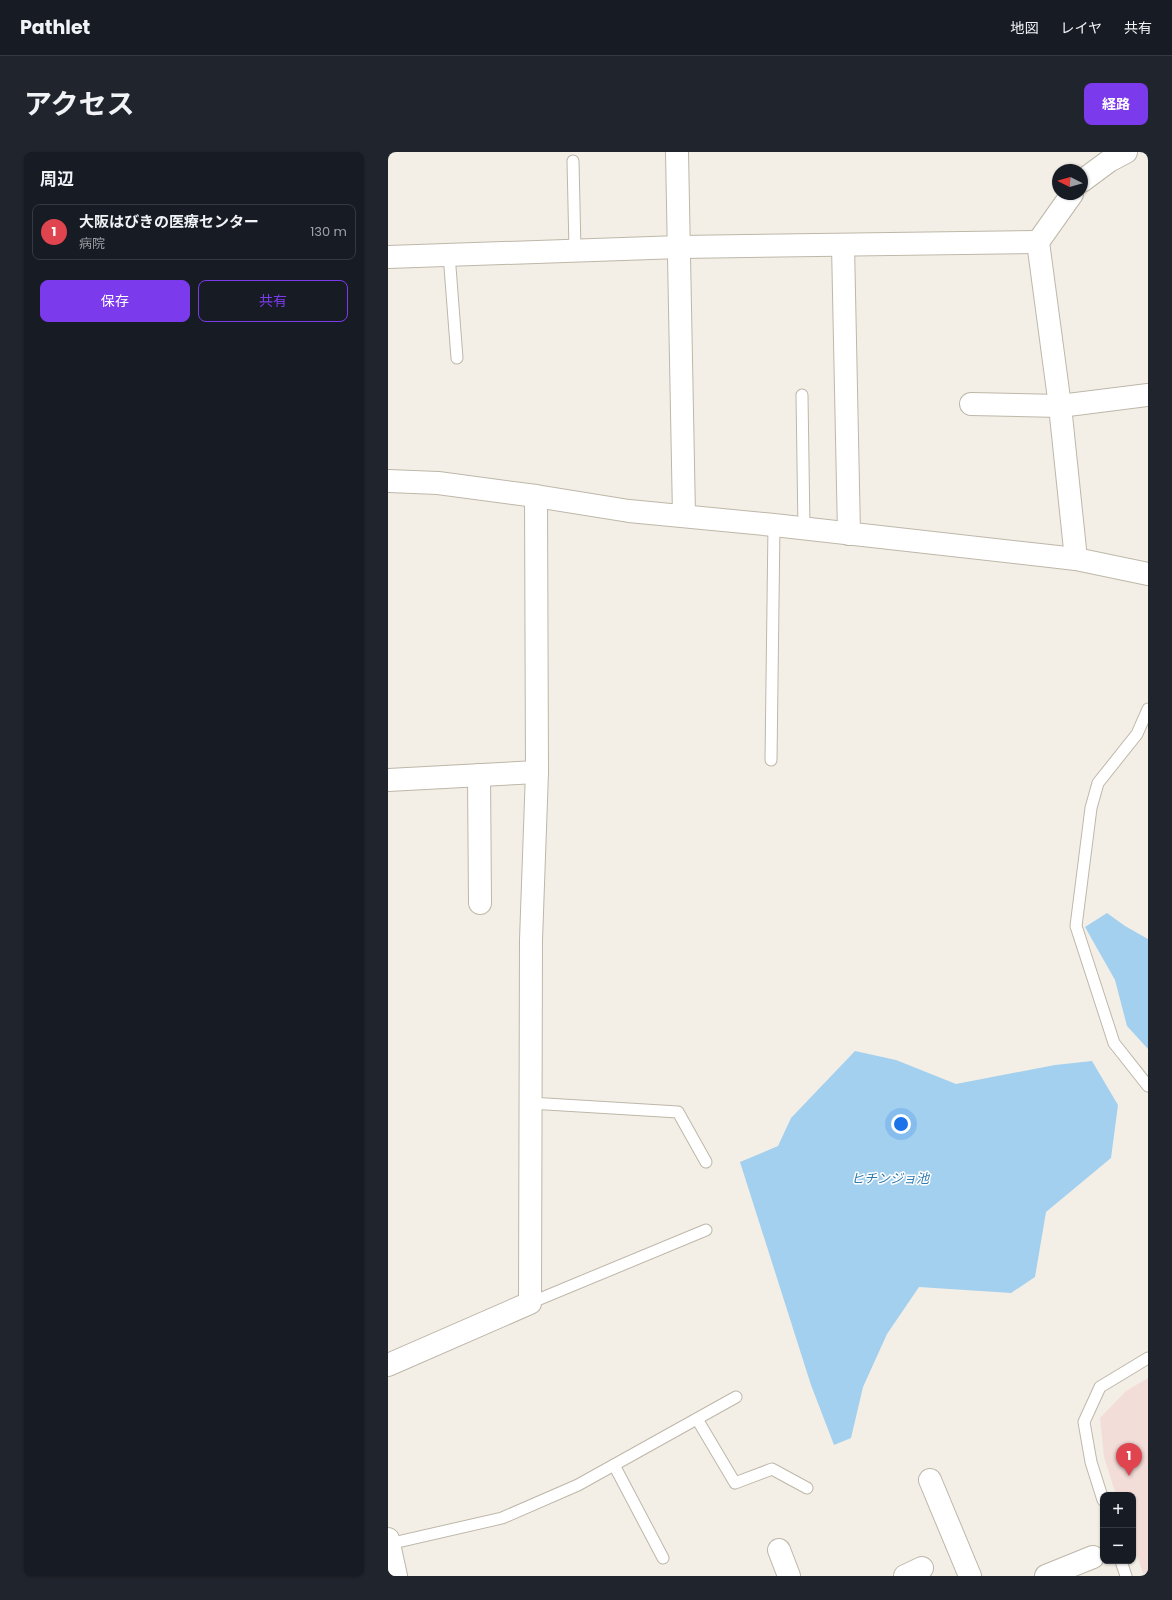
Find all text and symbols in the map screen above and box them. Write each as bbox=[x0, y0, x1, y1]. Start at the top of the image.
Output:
text: Pathlet bbox=[20, 14, 90, 41]
text: 地図 bbox=[1010, 18, 1038, 38]
text: レイヤ bbox=[1060, 18, 1102, 38]
text: 共有 bbox=[1124, 18, 1152, 38]
button: 経路 bbox=[1084, 83, 1148, 125]
text: アクセス bbox=[24, 85, 135, 124]
north arrow bbox=[1052, 164, 1088, 200]
text: 周辺 bbox=[40, 167, 74, 191]
text: 大阪はびきの医療センター bbox=[79, 211, 259, 232]
text: 1 bbox=[52, 222, 56, 241]
text: 130 m bbox=[310, 222, 347, 241]
text: 病院 bbox=[79, 234, 105, 253]
button: 保存 bbox=[40, 280, 190, 322]
button: 共有 bbox=[198, 280, 348, 322]
your location bbox=[891, 1114, 911, 1134]
water label: ヒチンジョ池 bbox=[851, 1169, 931, 1188]
pin: 1 bbox=[1116, 1443, 1142, 1476]
map controls bbox=[1100, 1492, 1136, 1564]
button: + bbox=[1100, 1492, 1136, 1528]
button: − bbox=[1100, 1528, 1136, 1564]

